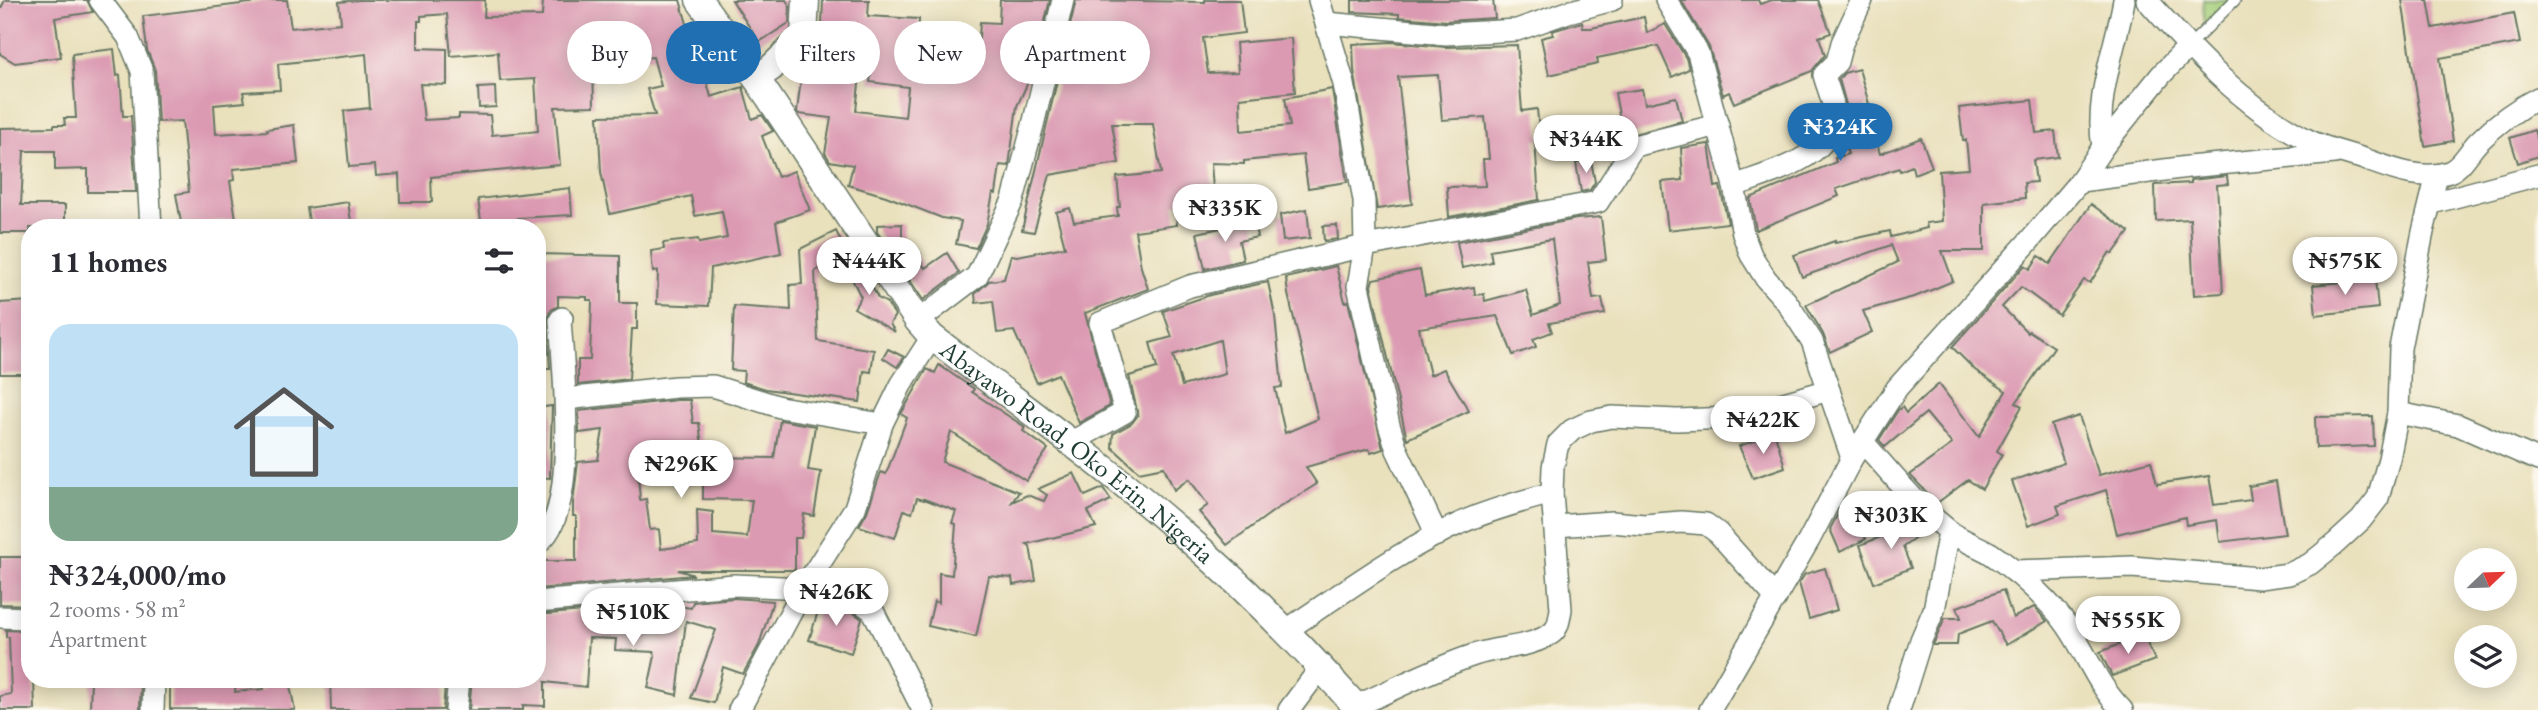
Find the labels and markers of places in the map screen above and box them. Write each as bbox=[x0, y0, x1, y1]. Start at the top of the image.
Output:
pin: ₦324K bbox=[1791, 104, 1889, 163]
pin: ₦344K bbox=[1537, 116, 1635, 175]
pin: ₦335K bbox=[1176, 184, 1274, 244]
pin: ₦444K bbox=[820, 238, 918, 297]
pin: ₦575K bbox=[2296, 238, 2394, 297]
pin: ₦422K bbox=[1714, 396, 1812, 456]
pin: ₦296K bbox=[632, 440, 730, 500]
pin: ₦303K bbox=[1842, 491, 1940, 551]
pin: ₦426K bbox=[787, 568, 885, 628]
pin: ₦510K bbox=[584, 588, 682, 648]
pin: ₦555K bbox=[2079, 596, 2177, 656]

